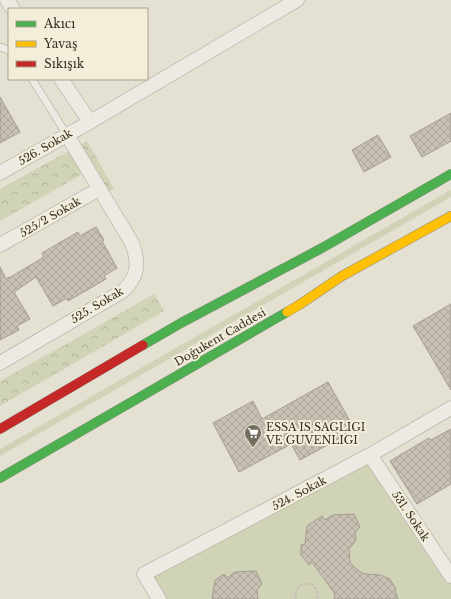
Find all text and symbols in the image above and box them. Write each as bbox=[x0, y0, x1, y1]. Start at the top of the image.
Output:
legend bbox=[8, 8, 148, 80]
text: Akıcı bbox=[43, 16, 75, 31]
text: Yavaş bbox=[43, 36, 77, 51]
text: Sıkışık bbox=[44, 56, 85, 71]
street label: 526. Sokak bbox=[15, 126, 75, 168]
street label: 525/2 Sokak bbox=[17, 194, 83, 240]
street label: 525. Sokak bbox=[68, 284, 126, 326]
street label: Doğukent Caddesi bbox=[172, 305, 268, 369]
place label: ESSA IS SAGLIGI VE GUVENLIGI bbox=[265, 420, 366, 447]
supermarket icon: ESSA IS SAGLIGI VE GUVENLIGI bbox=[243, 423, 263, 448]
street label: 524. Sokak bbox=[269, 473, 329, 513]
street label: 531. Sokak bbox=[389, 488, 433, 544]

